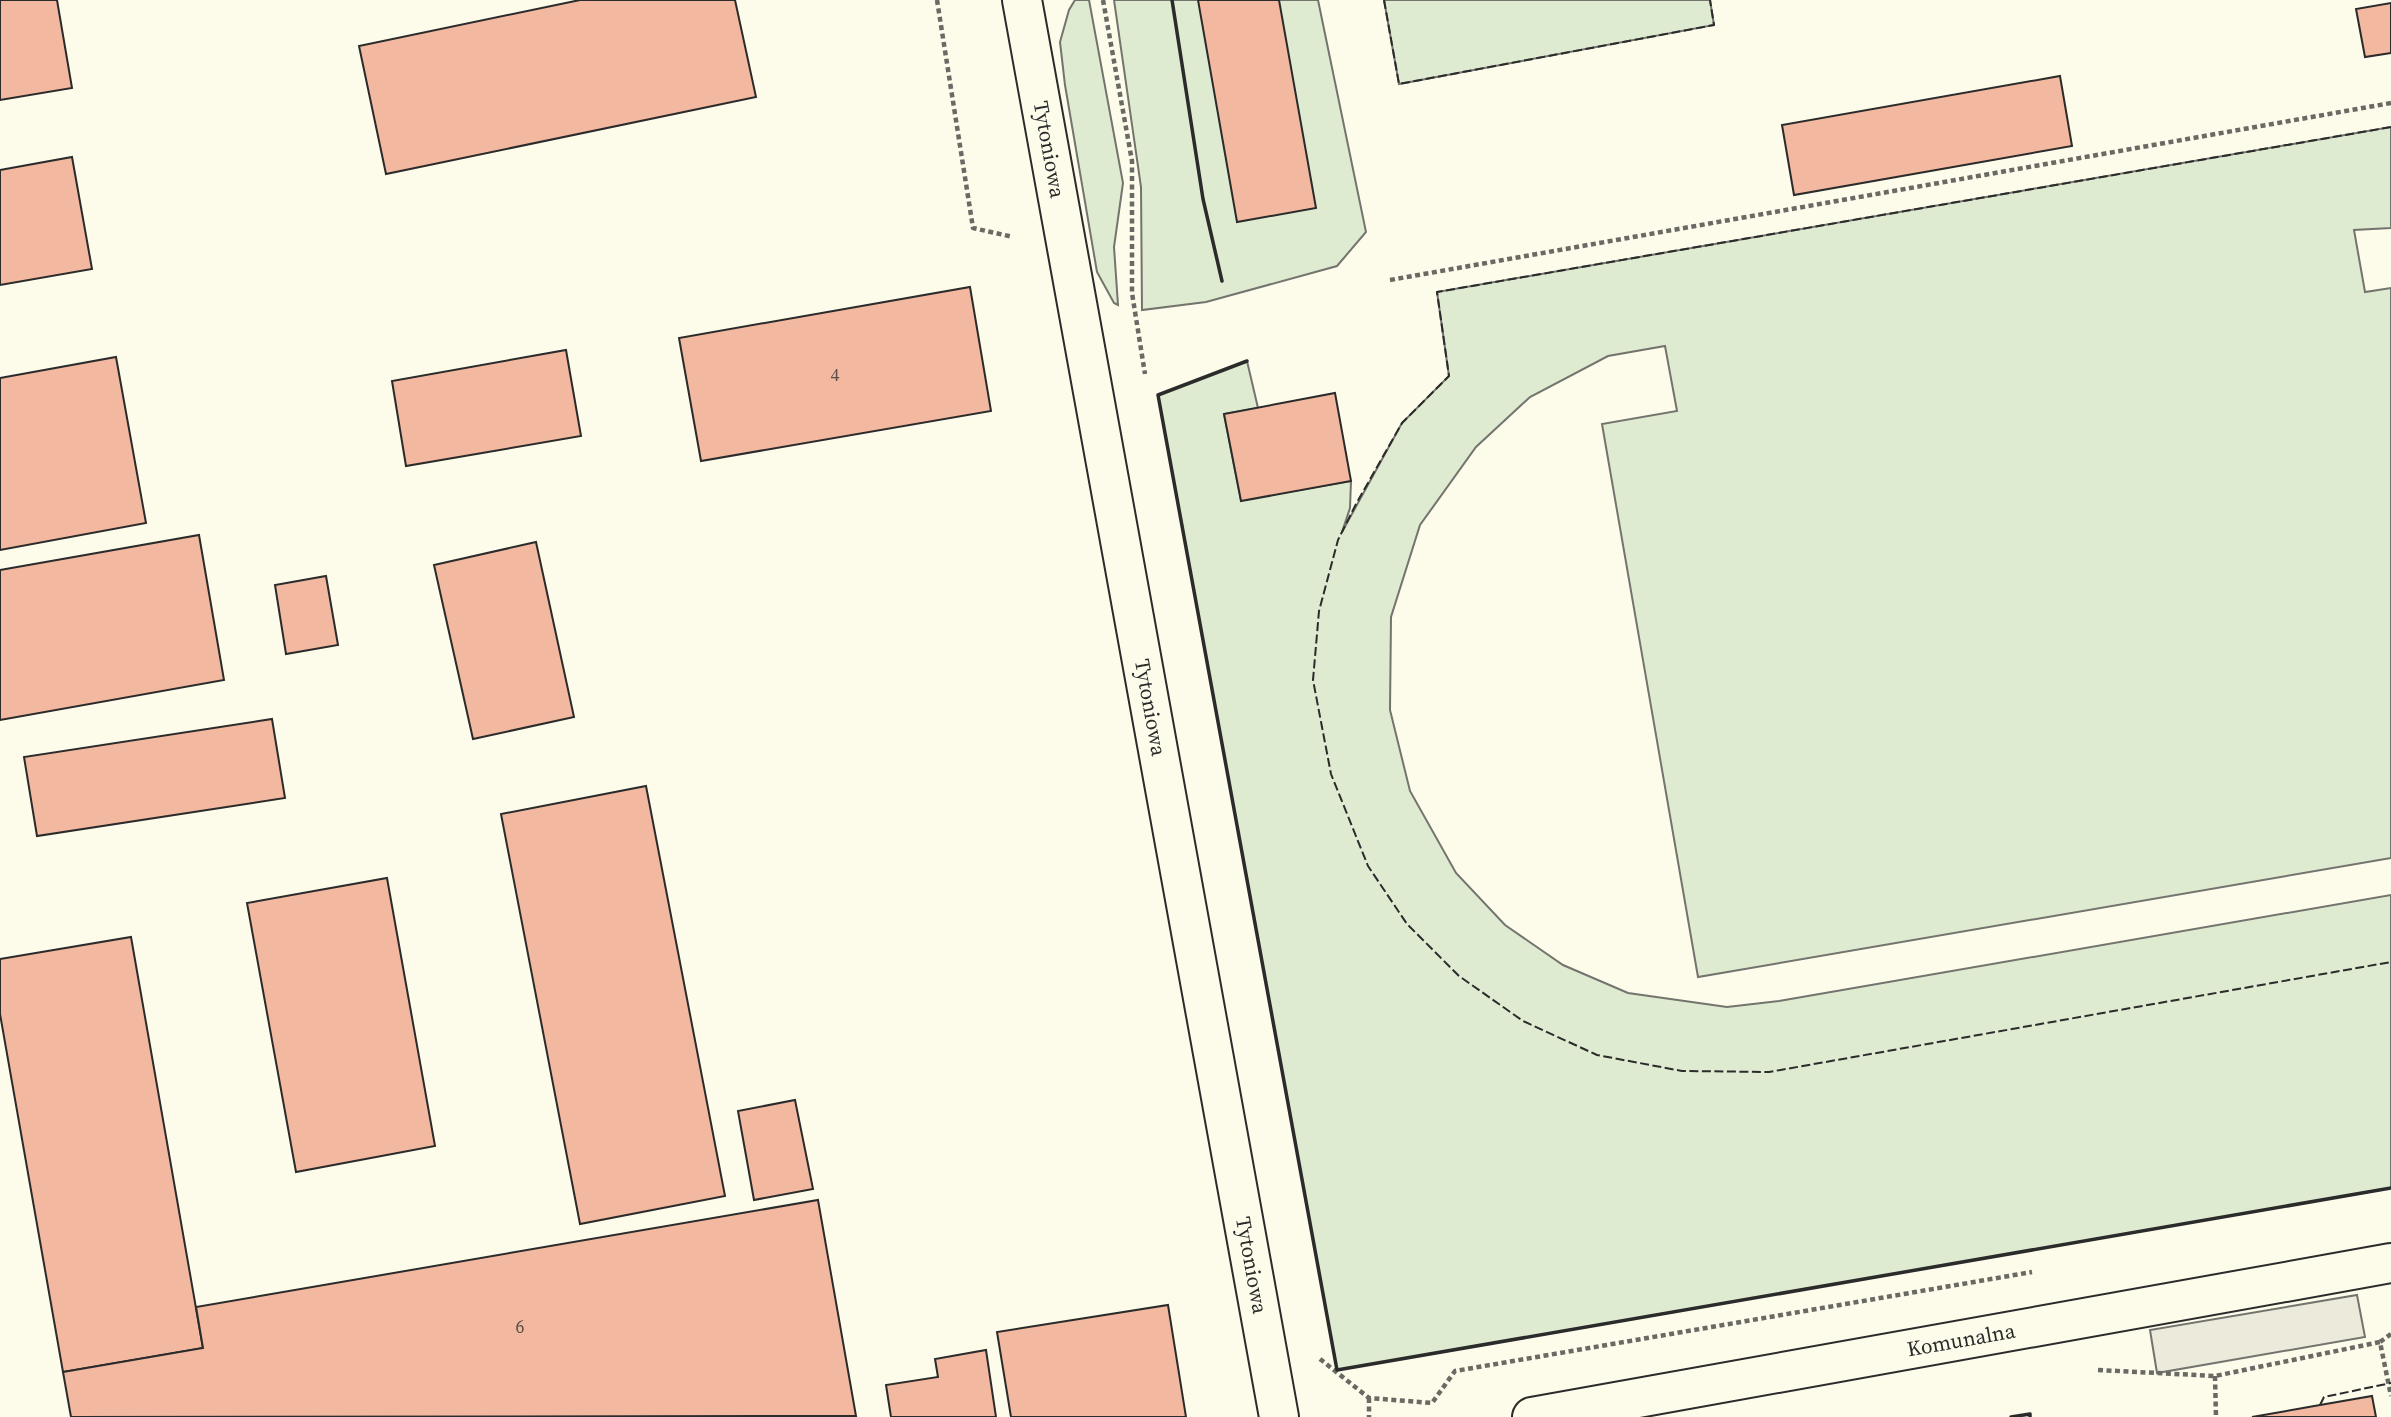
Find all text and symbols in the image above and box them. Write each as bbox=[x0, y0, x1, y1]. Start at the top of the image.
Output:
street label: Tytoniowa bbox=[1027, 99, 1073, 201]
house number: 4 bbox=[831, 362, 840, 387]
street label: Tytoniowa bbox=[1128, 656, 1174, 759]
street label: Tytoniowa bbox=[1229, 1214, 1275, 1316]
house number: 6 bbox=[516, 1314, 525, 1339]
street label: Komunalna bbox=[1905, 1316, 2018, 1363]

